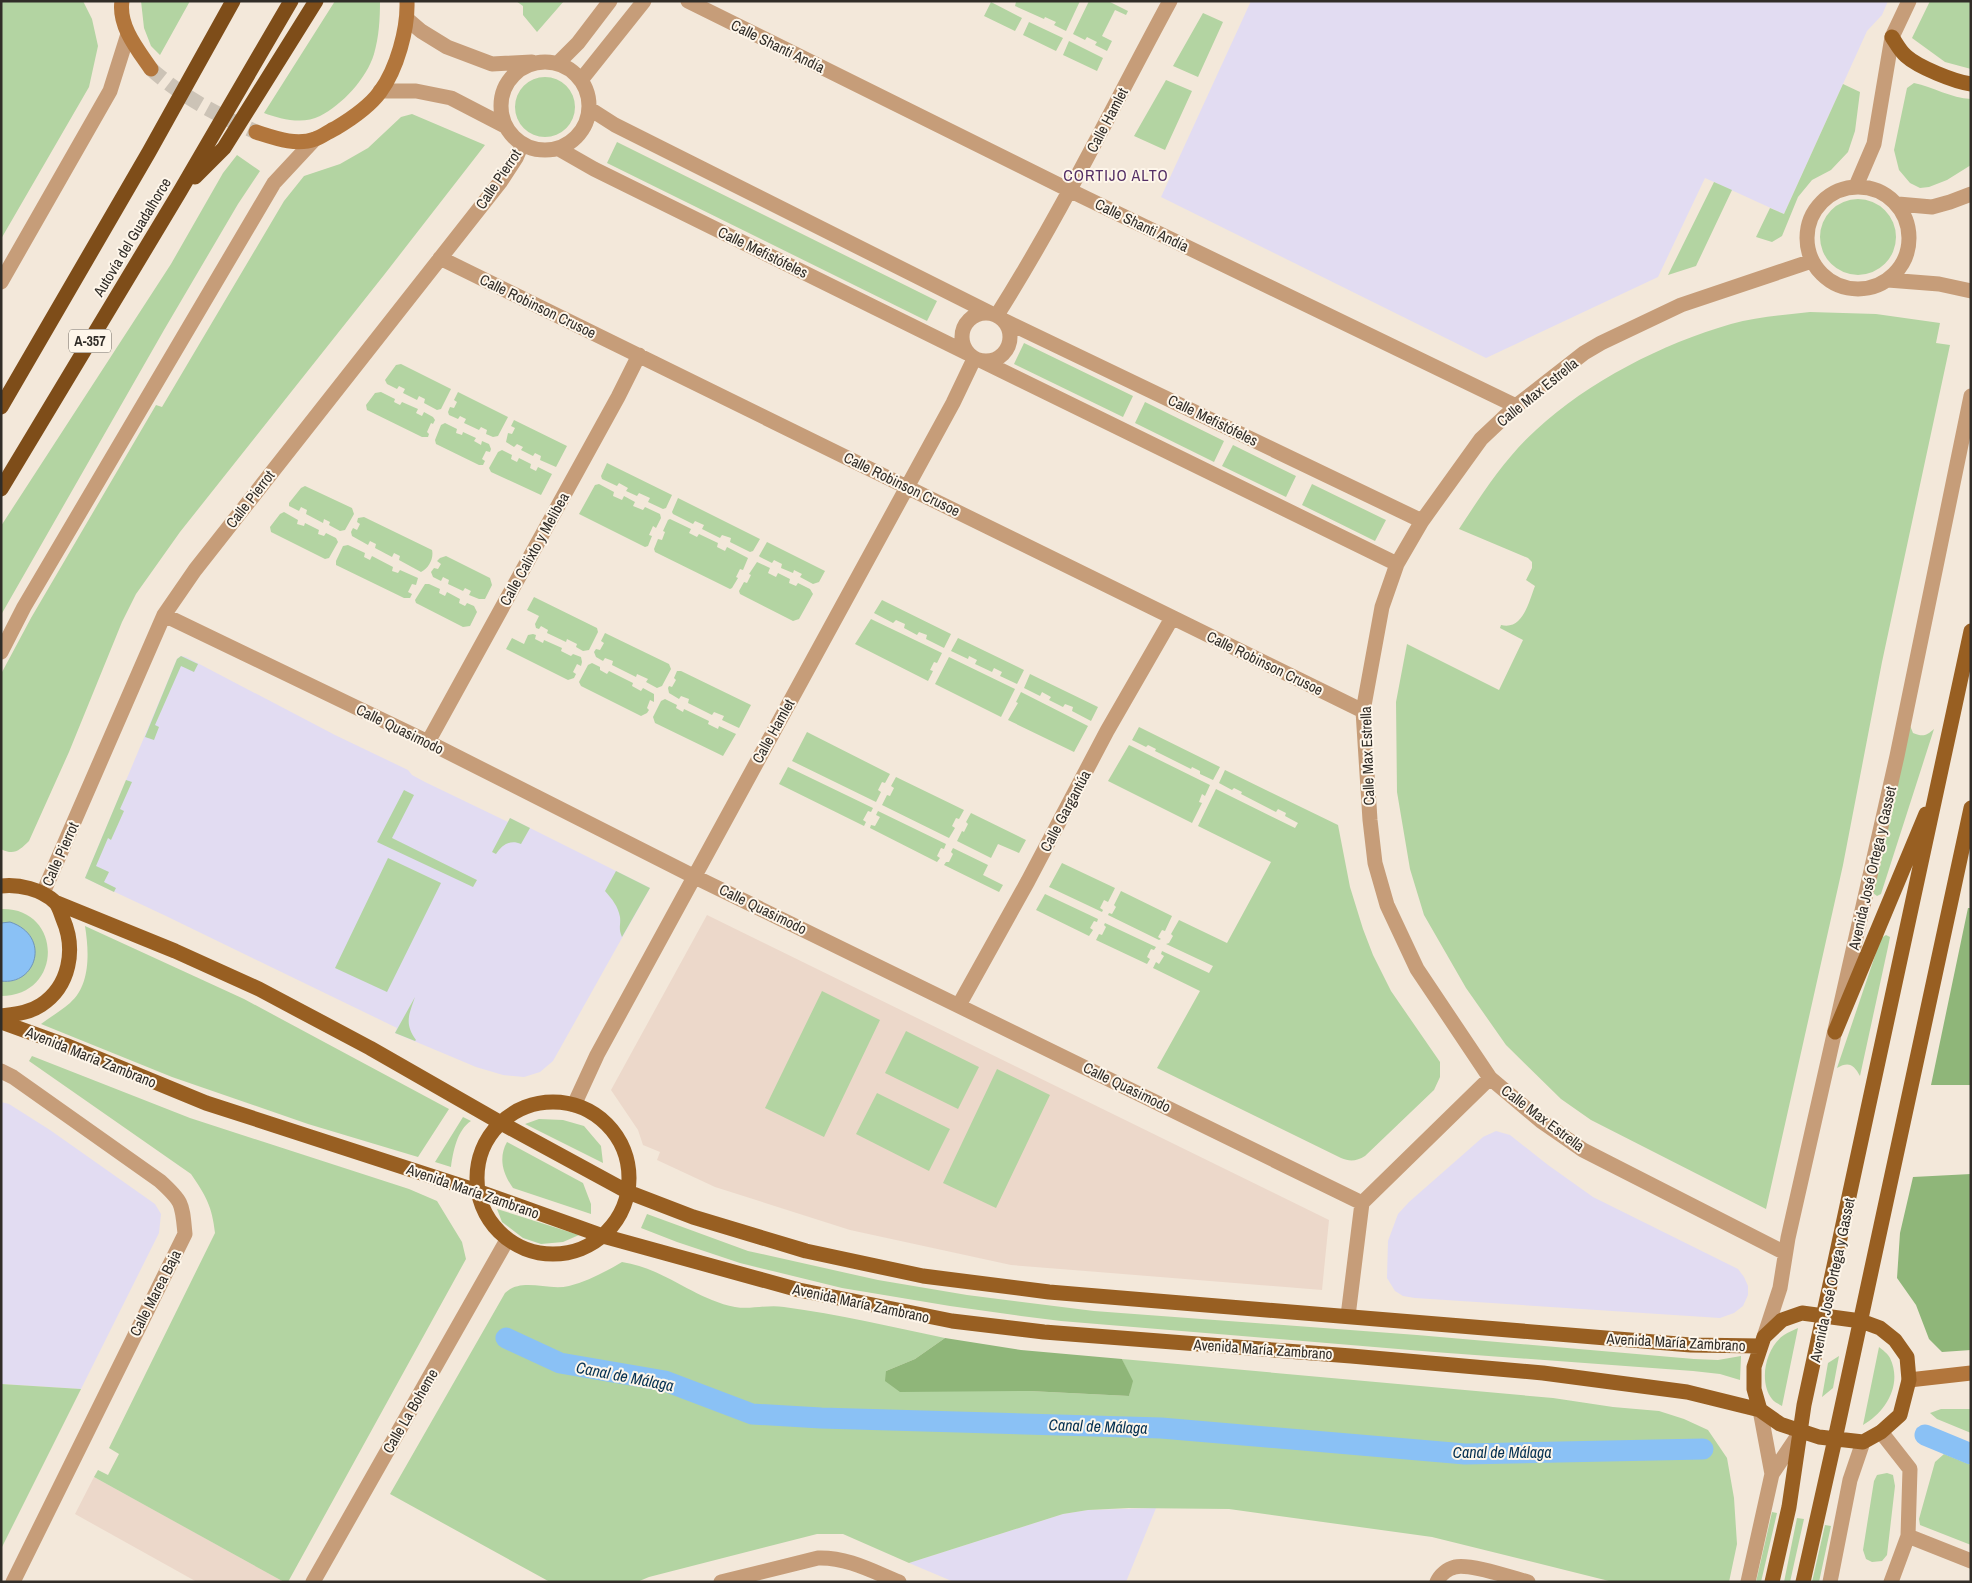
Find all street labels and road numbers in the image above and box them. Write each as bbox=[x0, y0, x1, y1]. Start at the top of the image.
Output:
street label: Calle Shanti Andía bbox=[728, 14, 829, 78]
street label: Calle Hamlet bbox=[1081, 83, 1133, 156]
street label: Calle Pierrot bbox=[470, 144, 526, 213]
street label: Autovía del Guadalhorce bbox=[88, 173, 176, 301]
street label: Calle Shanti Andía bbox=[1092, 193, 1193, 257]
street label: Calle Mefistófeles bbox=[714, 221, 812, 283]
street label: Calle Robinson Crusoe bbox=[476, 269, 600, 343]
road number: A-357 bbox=[69, 330, 111, 352]
street label: Calle Max Estrella bbox=[1492, 353, 1582, 431]
street label: Calle Mefistófeles bbox=[1164, 389, 1262, 451]
street label: Calle Robinson Crusoe bbox=[840, 447, 964, 521]
street label: Calle Pierrot bbox=[221, 465, 280, 532]
street label: Calle Calixto y Melibea bbox=[494, 488, 574, 609]
street label: Calle Robinson Crusoe bbox=[1203, 626, 1327, 700]
street label: Calle Hamlet bbox=[747, 695, 800, 767]
street label: Calle Quasimodo bbox=[353, 699, 447, 759]
street label: Calle Max Estrella bbox=[1355, 706, 1379, 806]
street label: Calle Gargantúa bbox=[1035, 766, 1095, 855]
street label: Avenida José Ortega y Gasset bbox=[1843, 784, 1901, 953]
street label: Calle Pierrot bbox=[37, 818, 84, 889]
street label: Calle Quasimodo bbox=[716, 879, 810, 939]
street label: Avenida María Zambrano bbox=[22, 1021, 160, 1093]
street label: Calle Quasimodo bbox=[1080, 1057, 1174, 1117]
street label: Calle Max Estrella bbox=[1497, 1080, 1589, 1156]
street label: Avenida María Zambrano bbox=[403, 1158, 542, 1224]
street label: Avenida José Ortega y Gasset bbox=[1804, 1195, 1860, 1365]
street label: Calle Marea Baja bbox=[124, 1246, 186, 1340]
street label: Avenida María Zambrano bbox=[790, 1278, 931, 1328]
street label: Avenida María Zambrano bbox=[1605, 1328, 1746, 1356]
street label: Avenida María Zambrano bbox=[1192, 1334, 1333, 1364]
street label: Calle La Boheme bbox=[377, 1365, 443, 1457]

